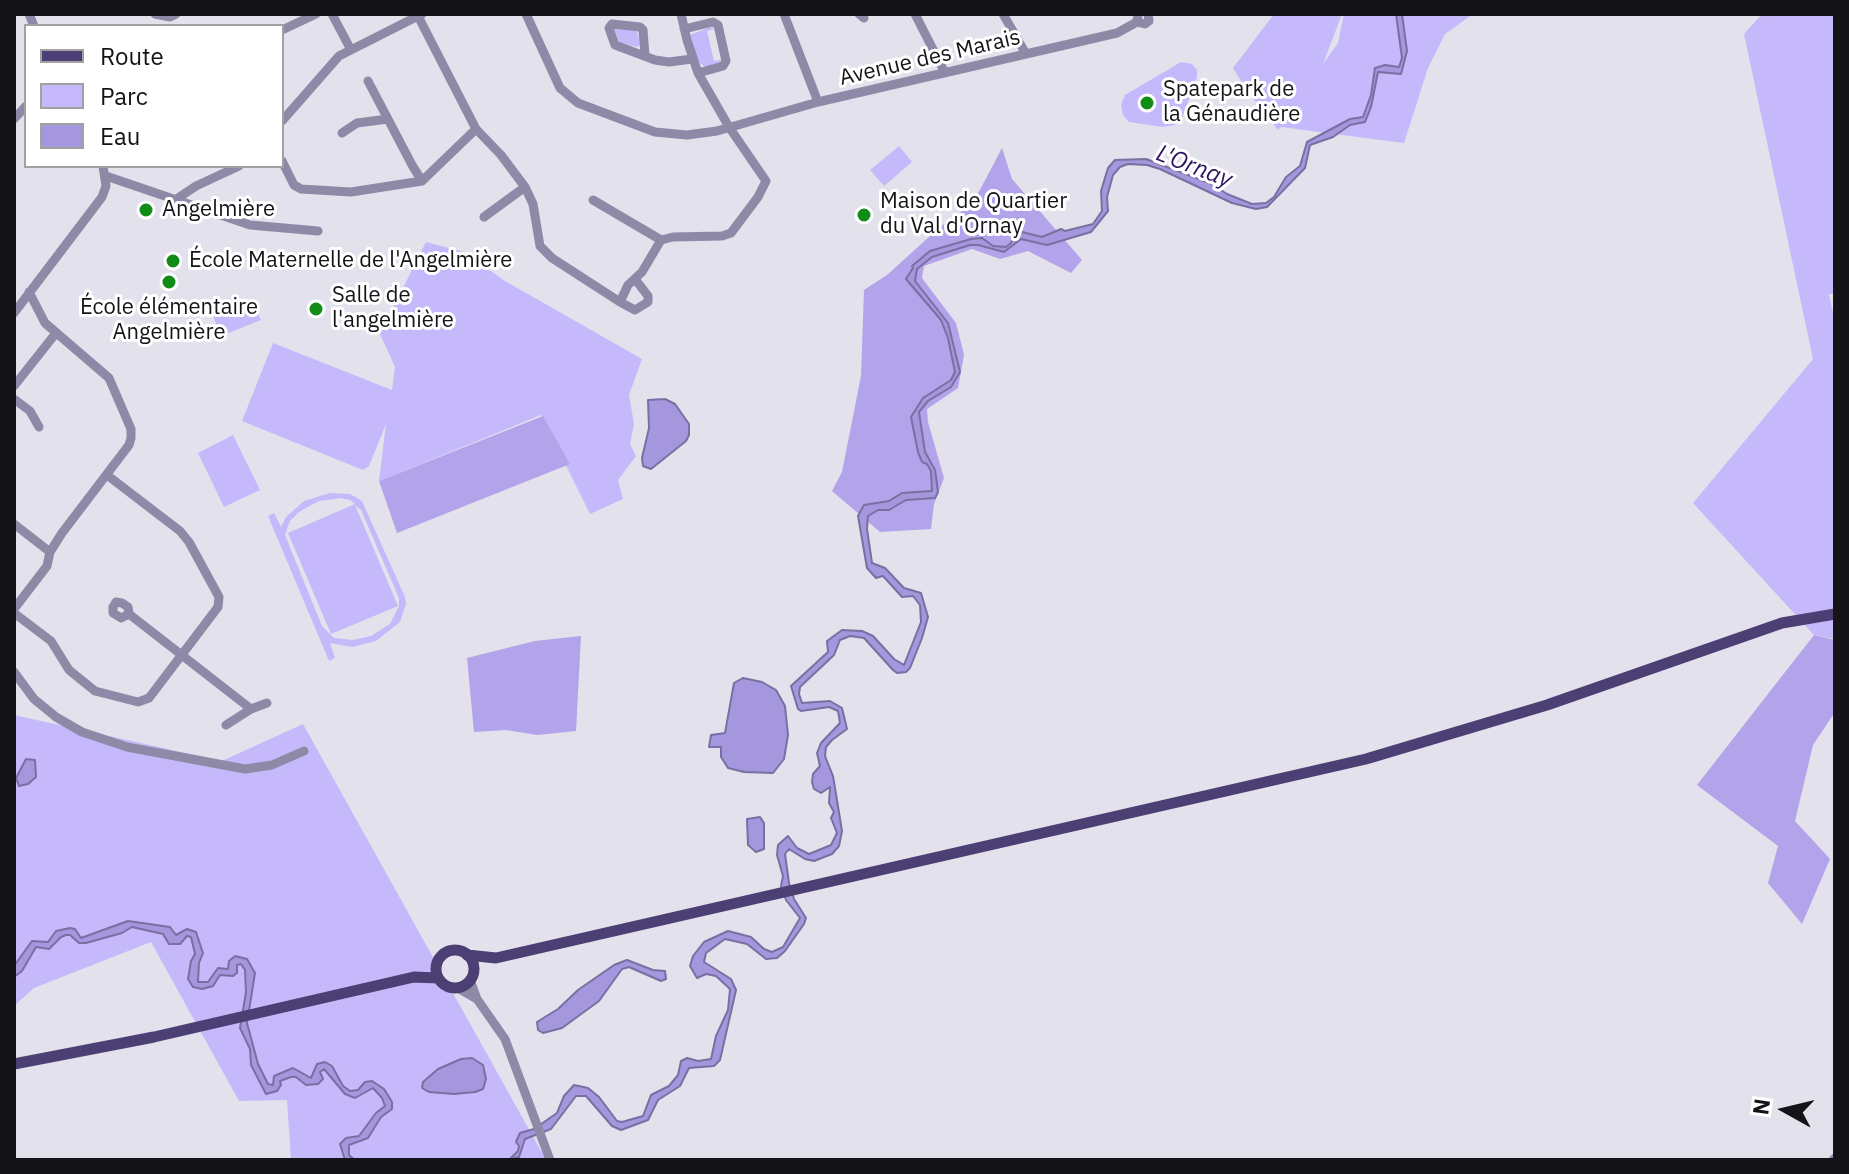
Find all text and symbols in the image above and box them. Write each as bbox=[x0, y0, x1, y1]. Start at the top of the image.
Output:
legend bbox=[24, 24, 284, 168]
street label: Avenue des Marais bbox=[837, 24, 1023, 92]
text: Route bbox=[100, 40, 164, 72]
place label: Spatepark de la Génaudière bbox=[1163, 77, 1300, 128]
text: Parc bbox=[100, 80, 148, 112]
marker: Spatepark de la Génaudière bbox=[1138, 94, 1156, 112]
text: Eau bbox=[100, 120, 140, 152]
water label: L'Ornay bbox=[1152, 139, 1236, 195]
place label: Maison de Quartier du Val d'Ornay bbox=[880, 189, 1067, 240]
place label: Angelmière bbox=[162, 197, 275, 223]
marker: Angelmière bbox=[137, 201, 155, 219]
marker: Maison de Quartier du Val d'Ornay bbox=[855, 206, 873, 224]
place label: École Maternelle de l'Angelmière bbox=[189, 248, 512, 274]
marker: École Maternelle de l'Angelmière bbox=[164, 252, 182, 270]
marker: École élémentaire Angelmière bbox=[160, 273, 178, 291]
place label: Salle de l'angelmière bbox=[332, 283, 454, 334]
place label: École élémentaire Angelmière bbox=[80, 295, 258, 346]
marker: Salle de l'angelmière bbox=[307, 300, 325, 318]
north arrow bbox=[1745, 1070, 1825, 1150]
text: N bbox=[1745, 1097, 1776, 1116]

